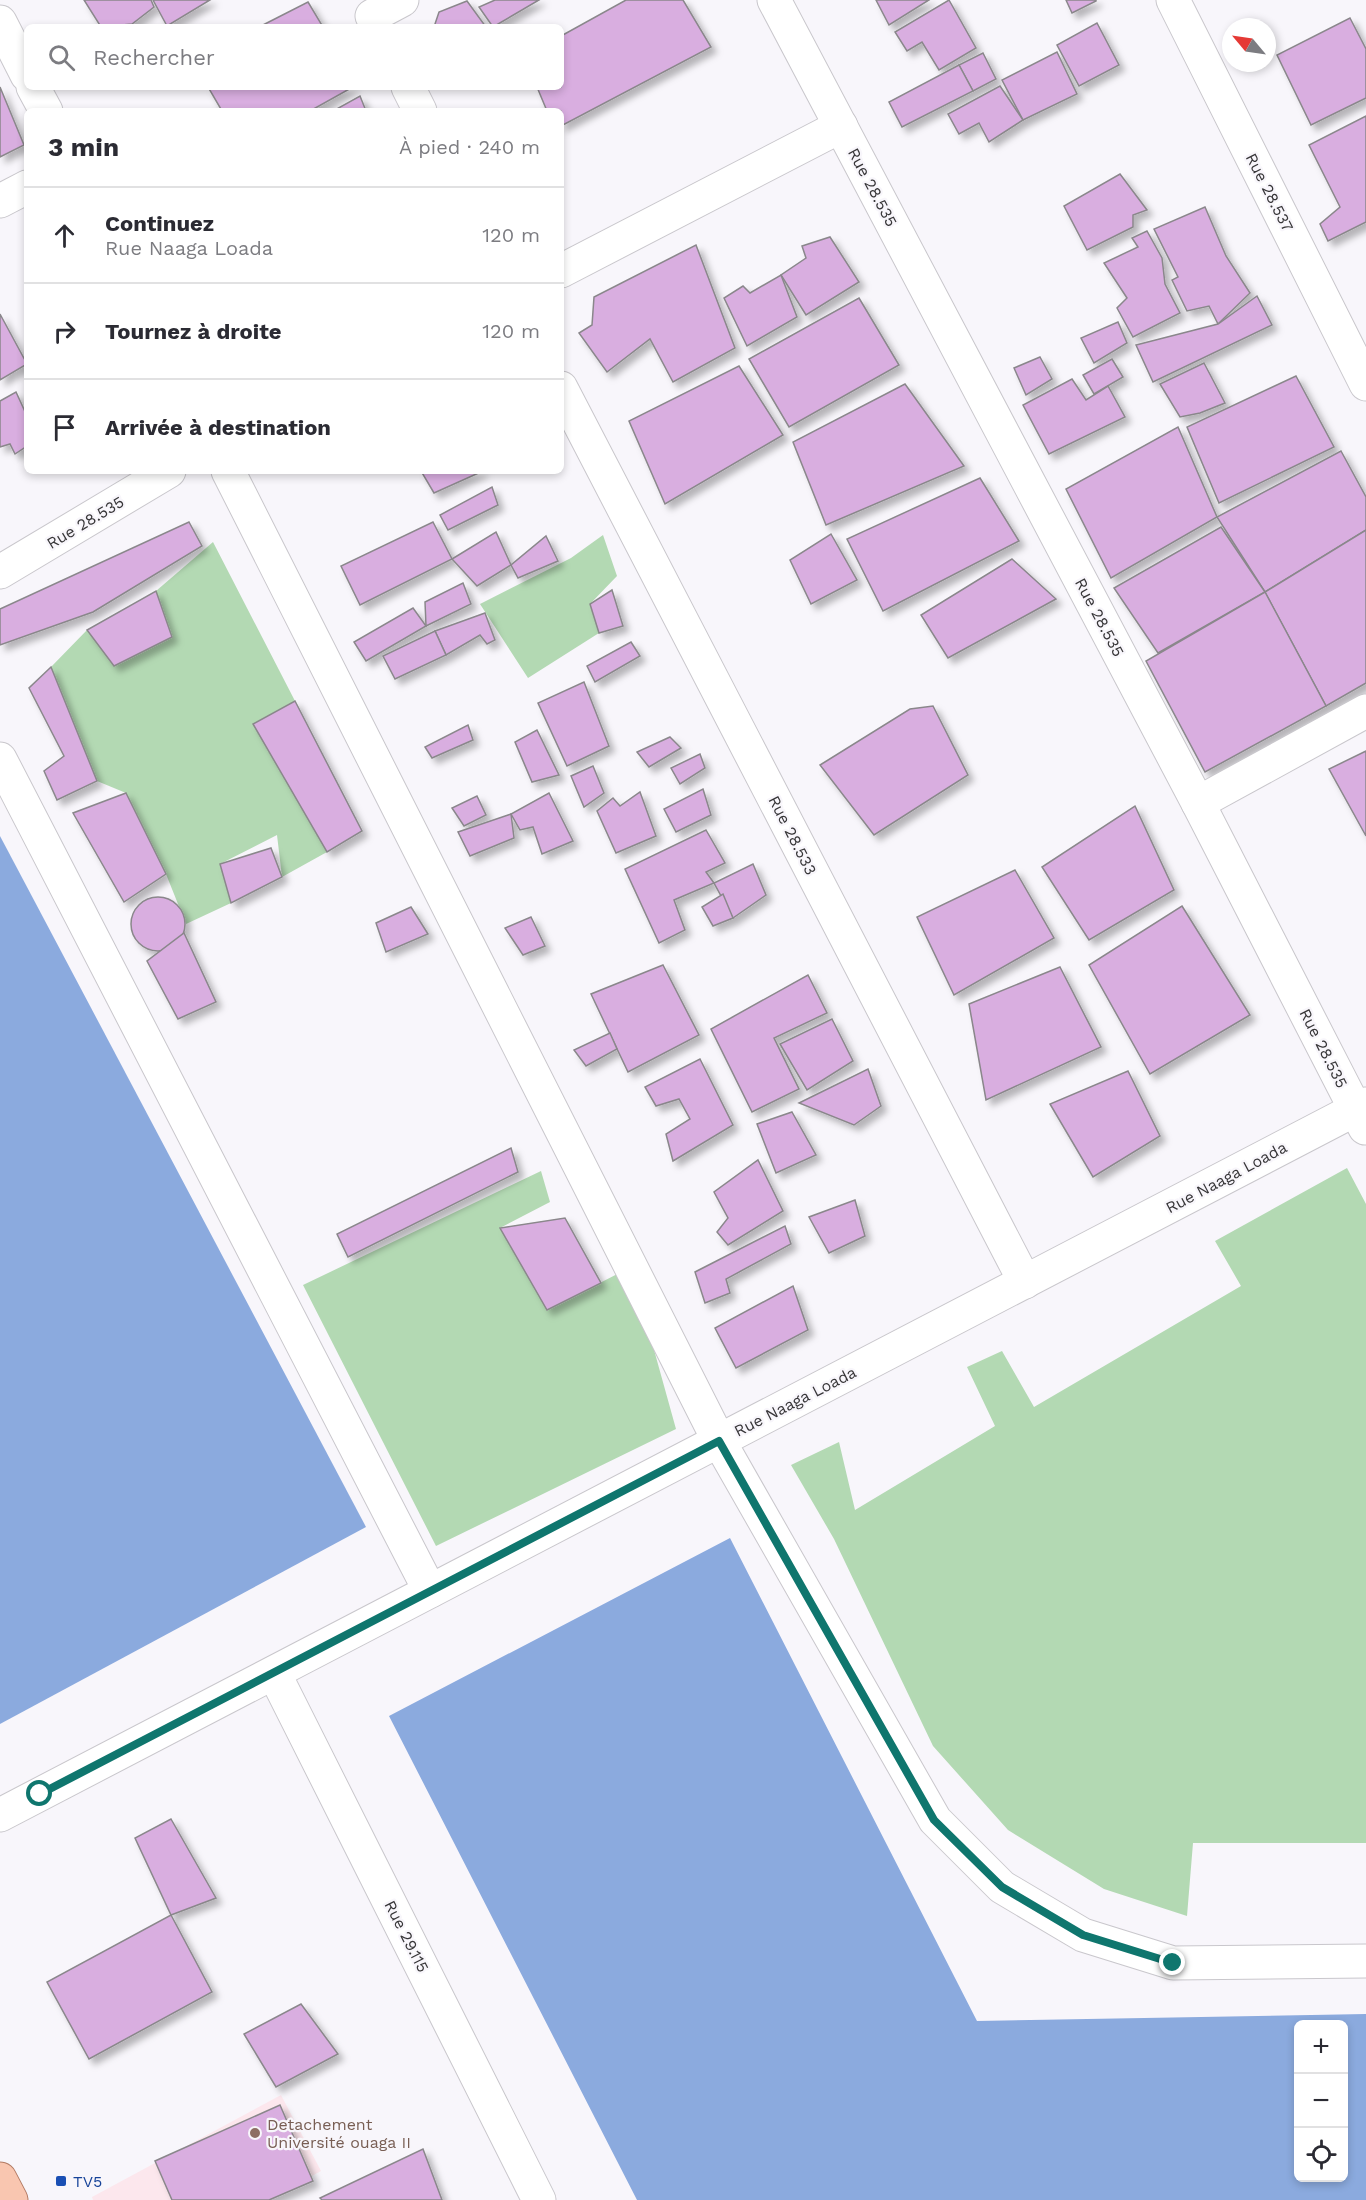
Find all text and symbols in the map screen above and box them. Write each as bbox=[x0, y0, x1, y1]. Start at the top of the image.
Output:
north arrow bbox=[1222, 18, 1276, 72]
search box bbox=[24, 24, 564, 90]
icon: search bbox=[45, 41, 78, 74]
text: Rechercher bbox=[93, 45, 215, 70]
text: 3 min bbox=[48, 132, 119, 162]
text: À pied · 240 m bbox=[399, 135, 540, 159]
street label: Rue 28.535 bbox=[844, 145, 901, 230]
street label: Rue 28.537 bbox=[1242, 150, 1297, 235]
text: Continuez bbox=[105, 211, 214, 236]
icon: ahead bbox=[48, 219, 81, 252]
text: 120 m bbox=[482, 223, 540, 247]
text: Rue Naaga Loada bbox=[105, 236, 273, 260]
icon: right bbox=[48, 315, 81, 348]
text: Tournez à droite bbox=[105, 319, 282, 344]
text: 120 m bbox=[482, 319, 540, 343]
icon: arrive bbox=[48, 411, 81, 444]
text: Arrivée à destination bbox=[105, 415, 331, 440]
street label: Rue 28.535 bbox=[43, 492, 127, 553]
street label: Rue 28.535 bbox=[1071, 575, 1128, 660]
street label: Rue 28.533 bbox=[764, 792, 821, 878]
street label: Rue 28.535 bbox=[1295, 1005, 1352, 1091]
street label: Rue Naaga Loada bbox=[1162, 1137, 1290, 1217]
street label: Rue Naaga Loada bbox=[731, 1362, 859, 1440]
route start bbox=[26, 1780, 52, 1806]
street label: Rue 29.115 bbox=[380, 1897, 433, 1975]
route end bbox=[1159, 1949, 1185, 1975]
map controls bbox=[1294, 2020, 1348, 2182]
button: + bbox=[1294, 2020, 1348, 2074]
button: − bbox=[1294, 2074, 1348, 2128]
place label: Detachement Université ouaga II bbox=[267, 2115, 411, 2152]
marker: Detachement Université ouaga II bbox=[248, 2126, 262, 2140]
button: locate bbox=[1294, 2128, 1348, 2182]
place label: TV5 bbox=[73, 2172, 102, 2191]
marker: TV5 bbox=[54, 2174, 68, 2188]

